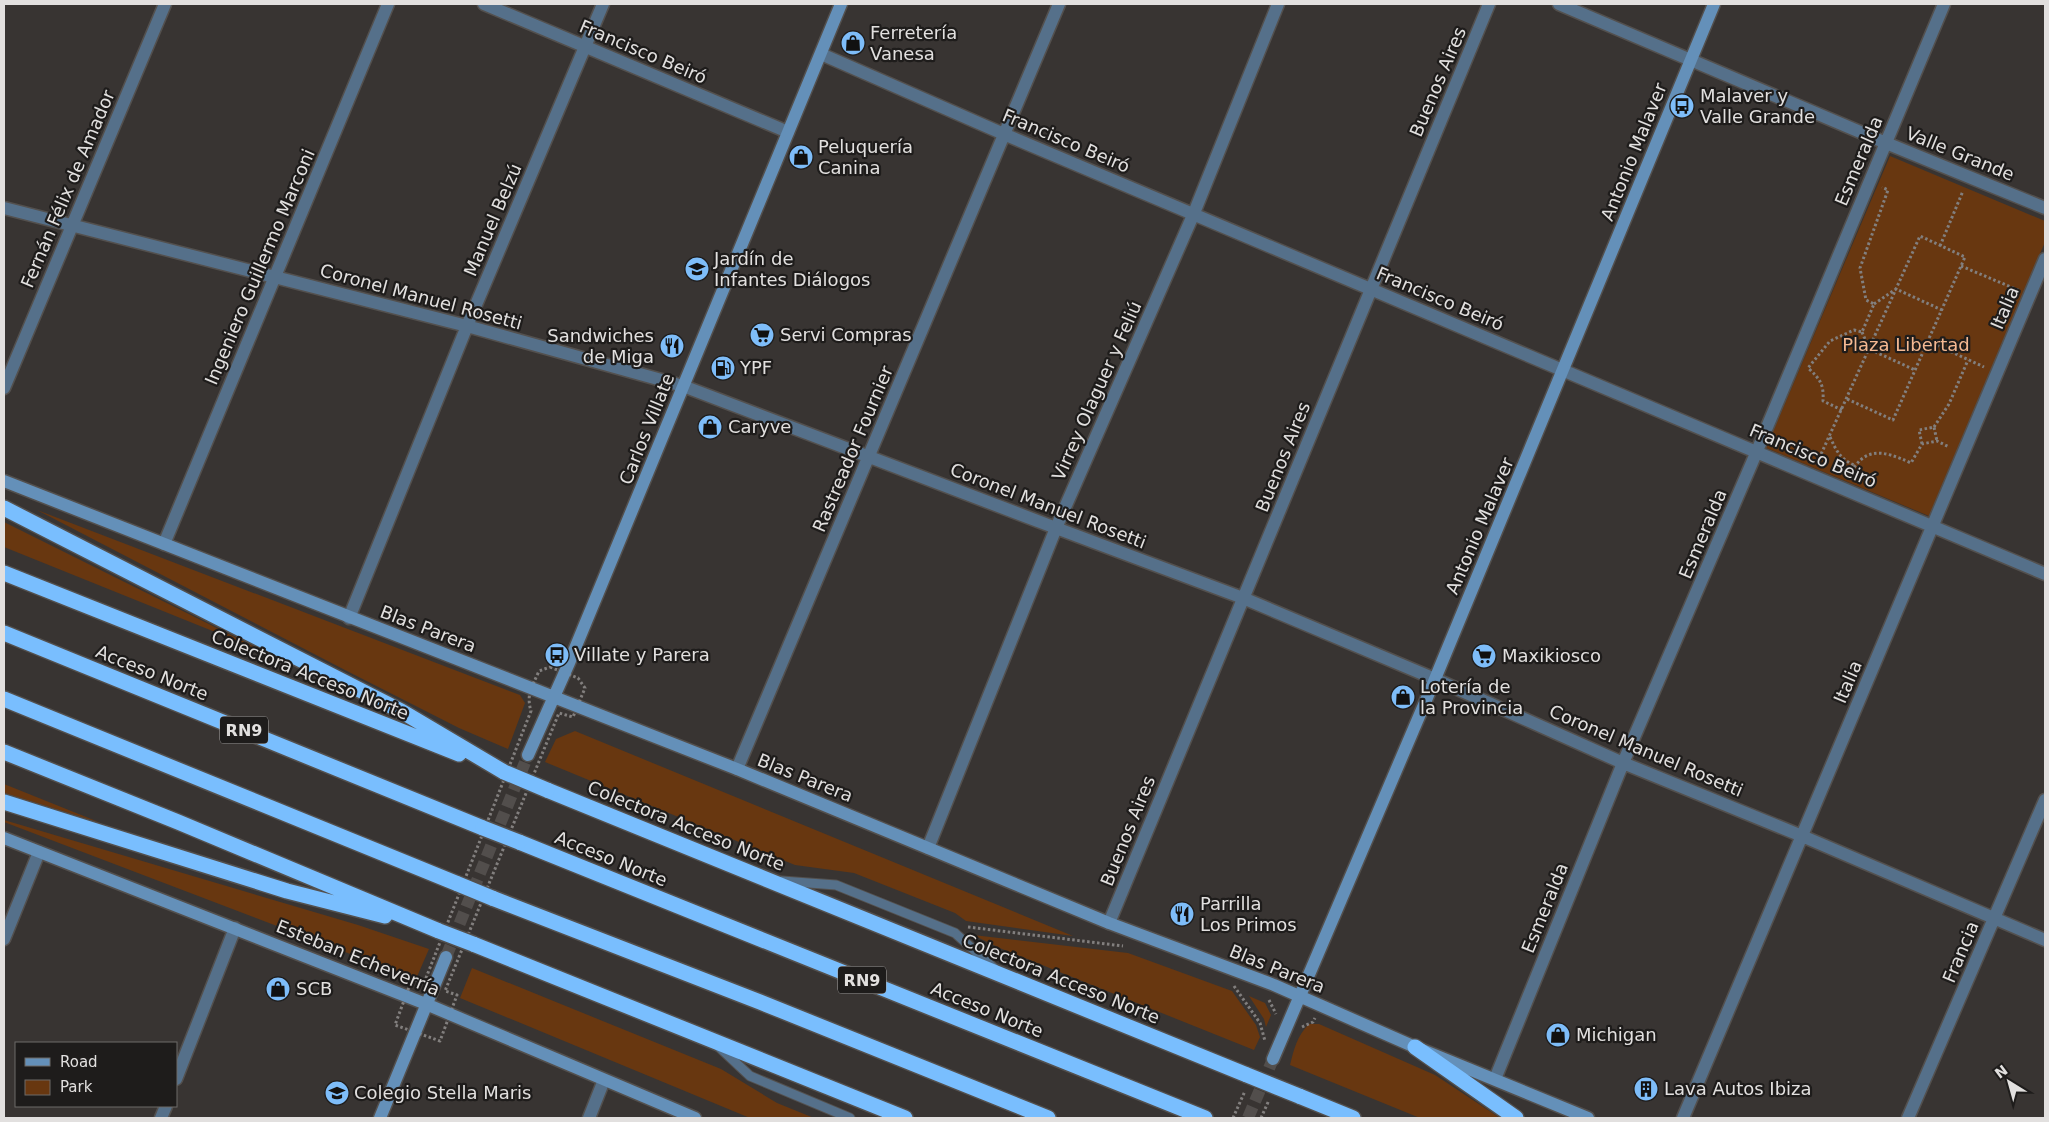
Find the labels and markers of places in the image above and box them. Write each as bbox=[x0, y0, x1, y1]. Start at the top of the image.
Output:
place label: Ferretería Vanesa bbox=[870, 22, 957, 64]
shop icon: Ferretería Vanesa bbox=[840, 30, 866, 56]
place label: Malaver y Valle Grande bbox=[1700, 85, 1815, 127]
bus stop icon: Malaver y Valle Grande bbox=[1669, 93, 1695, 119]
place label: Peluquería Canina bbox=[818, 136, 913, 178]
shop icon: Peluquería Canina bbox=[788, 144, 814, 170]
place label: Jardín de Infantes Diálogos bbox=[713, 248, 870, 290]
school or university icon: Jardín de Infantes Diálogos bbox=[684, 256, 710, 282]
supermarket icon: Servi Compras bbox=[749, 322, 775, 348]
place label: Servi Compras bbox=[780, 324, 912, 345]
place label: Sandwiches de Miga bbox=[547, 325, 654, 367]
restaurant icon: Sandwiches de Miga bbox=[659, 333, 685, 359]
fuel station icon: YPF bbox=[710, 355, 736, 381]
place label: YPF bbox=[739, 357, 772, 378]
shop icon: Caryve bbox=[697, 414, 723, 440]
place label: Caryve bbox=[728, 416, 791, 437]
bus stop icon: Villate y Parera bbox=[544, 642, 570, 668]
supermarket icon: Maxikiosco bbox=[1471, 643, 1497, 669]
place label: Villate y Parera bbox=[574, 644, 710, 665]
place label: Maxikiosco bbox=[1502, 645, 1601, 666]
place label: Lotería de la Provincia bbox=[1420, 676, 1523, 718]
shop icon: Lotería de la Provincia bbox=[1390, 684, 1416, 710]
place label: Parrilla Los Primos bbox=[1200, 893, 1297, 935]
restaurant icon: Parrilla Los Primos bbox=[1169, 901, 1195, 927]
shop icon: SCB bbox=[265, 976, 291, 1002]
place label: SCB bbox=[296, 978, 332, 999]
shop icon: Michigan bbox=[1545, 1022, 1571, 1048]
place label: Michigan bbox=[1576, 1024, 1657, 1045]
building icon: Lava Autos Ibiza bbox=[1633, 1076, 1659, 1102]
place label: Lava Autos Ibiza bbox=[1664, 1078, 1812, 1099]
school or university icon: Colegio Stella Maris bbox=[324, 1080, 350, 1106]
place label: Colegio Stella Maris bbox=[354, 1082, 531, 1103]

